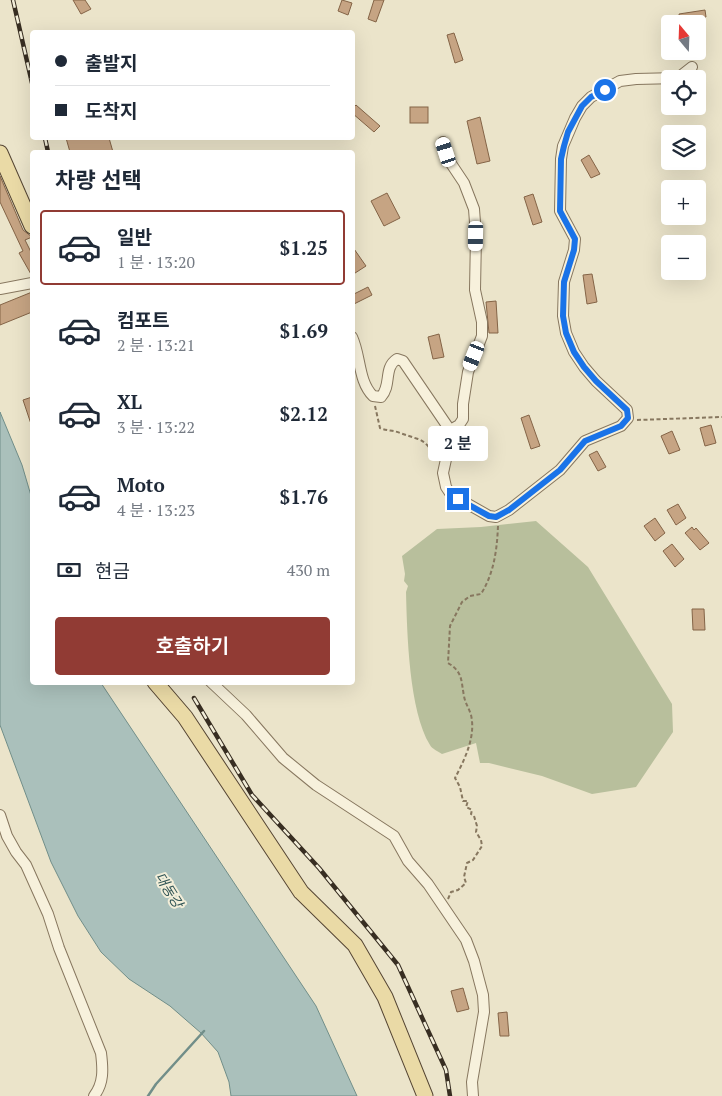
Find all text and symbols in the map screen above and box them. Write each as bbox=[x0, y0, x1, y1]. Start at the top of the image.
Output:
north arrow bbox=[661, 15, 706, 60]
map controls bbox=[661, 15, 706, 280]
text: 출발지 bbox=[85, 50, 137, 75]
button: locate bbox=[661, 70, 706, 115]
route start bbox=[594, 79, 616, 101]
text: 도착지 bbox=[85, 98, 137, 123]
button: layers bbox=[661, 125, 706, 170]
car bbox=[434, 135, 457, 169]
text: 차량 선택 bbox=[55, 165, 142, 194]
button: + bbox=[661, 180, 706, 225]
car bbox=[468, 221, 483, 251]
text: 일반 bbox=[117, 224, 152, 249]
icon: car bbox=[57, 225, 102, 270]
text: $1.25 bbox=[279, 235, 328, 260]
button: − bbox=[661, 235, 706, 280]
text: 1 분 · 13:20 bbox=[117, 251, 195, 273]
text: 컴포트 bbox=[117, 307, 169, 332]
icon: car bbox=[57, 308, 102, 353]
text: $1.69 bbox=[279, 318, 328, 343]
text: 2 분 · 13:21 bbox=[117, 334, 195, 356]
car bbox=[461, 339, 486, 373]
text: XL bbox=[117, 389, 142, 414]
icon: car bbox=[57, 391, 102, 436]
text: $2.12 bbox=[279, 401, 328, 426]
text: 3 분 · 13:22 bbox=[117, 416, 195, 438]
callout: 2 분 bbox=[428, 426, 488, 462]
text: 2 분 bbox=[444, 432, 472, 454]
text: Moto bbox=[117, 472, 165, 497]
icon: car bbox=[57, 474, 102, 519]
text: $1.76 bbox=[279, 484, 328, 509]
route end bbox=[447, 488, 469, 510]
text: 4 분 · 13:23 bbox=[117, 499, 195, 521]
icon: cash bbox=[55, 556, 83, 584]
text: 현금 bbox=[95, 558, 130, 583]
text: 430 m bbox=[287, 559, 330, 581]
button: 호출하기 bbox=[55, 617, 330, 675]
water label: 대동강 bbox=[151, 868, 189, 913]

